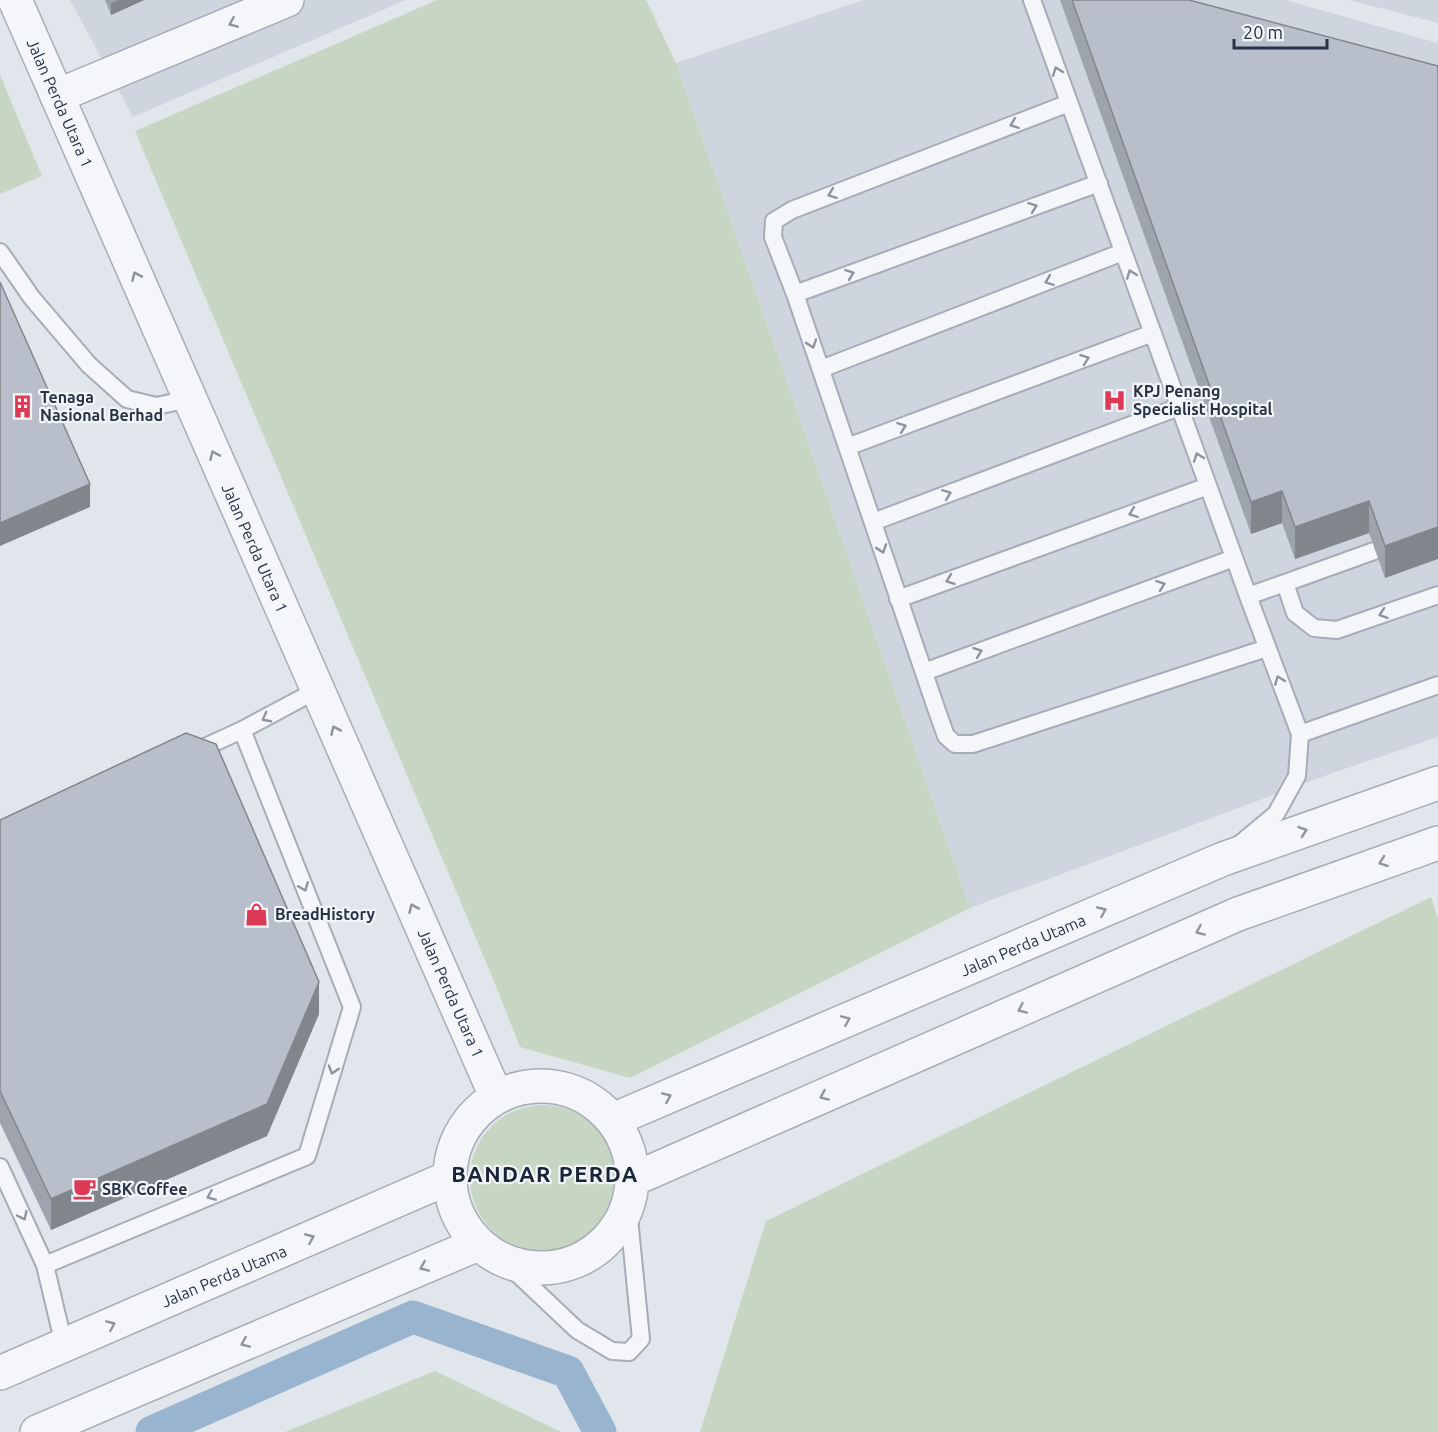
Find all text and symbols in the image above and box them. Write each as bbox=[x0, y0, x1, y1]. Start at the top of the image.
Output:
scale bar bbox=[1234, 12, 1327, 50]
one-way arrow bbox=[229, 15, 240, 27]
text: 20 m bbox=[1243, 22, 1283, 42]
street label: Jalan Perda Utara 1 bbox=[23, 36, 97, 170]
one-way arrow bbox=[1052, 66, 1065, 77]
one-way arrow bbox=[1010, 117, 1021, 129]
one-way arrow bbox=[827, 187, 838, 199]
one-way arrow bbox=[1027, 202, 1038, 214]
one-way arrow bbox=[844, 268, 855, 281]
one-way arrow bbox=[1125, 269, 1138, 280]
one-way arrow bbox=[131, 272, 143, 283]
one-way arrow bbox=[1044, 273, 1055, 286]
one-way arrow bbox=[805, 338, 817, 349]
one-way arrow bbox=[1079, 353, 1089, 366]
place label: KPJ Penang Specialist Hospital bbox=[1133, 382, 1273, 418]
hospital icon: KPJ Penang Specialist Hospital bbox=[1102, 387, 1128, 413]
place label: Tenaga Nasional Berhad bbox=[40, 388, 163, 424]
building icon: Tenaga Nasional Berhad bbox=[9, 393, 35, 419]
one-way arrow bbox=[896, 421, 907, 434]
one-way arrow bbox=[210, 450, 222, 461]
one-way arrow bbox=[1192, 452, 1205, 463]
street label: Jalan Perda Utara 1 bbox=[218, 481, 292, 615]
one-way arrow bbox=[941, 489, 952, 502]
one-way arrow bbox=[1129, 506, 1140, 518]
one-way arrow bbox=[874, 543, 887, 554]
one-way arrow bbox=[945, 572, 956, 585]
one-way arrow bbox=[1156, 579, 1166, 592]
one-way arrow bbox=[1378, 607, 1389, 620]
one-way arrow bbox=[972, 647, 983, 659]
one-way arrow bbox=[1274, 675, 1286, 686]
one-way arrow bbox=[261, 711, 272, 722]
one-way arrow bbox=[330, 725, 342, 736]
one-way arrow bbox=[1297, 825, 1308, 838]
one-way arrow bbox=[1378, 855, 1389, 868]
one-way arrow bbox=[297, 881, 310, 891]
shop icon: BreadHistory bbox=[244, 901, 270, 927]
one-way arrow bbox=[408, 904, 420, 915]
place label: BreadHistory bbox=[275, 905, 375, 923]
one-way arrow bbox=[1096, 906, 1107, 918]
street label: Jalan Perda Utama bbox=[958, 911, 1088, 979]
one-way arrow bbox=[1196, 924, 1207, 936]
street label: Jalan Perda Utara 1 bbox=[414, 926, 488, 1060]
one-way arrow bbox=[1017, 1002, 1028, 1014]
one-way arrow bbox=[839, 1016, 850, 1028]
one-way arrow bbox=[328, 1064, 340, 1074]
one-way arrow bbox=[819, 1089, 830, 1101]
one-way arrow bbox=[660, 1092, 671, 1104]
district label: BANDAR PERDA bbox=[451, 1161, 639, 1186]
cafe icon: SBK Coffee bbox=[71, 1176, 97, 1202]
place label: SBK Coffee bbox=[102, 1180, 187, 1198]
one-way arrow bbox=[206, 1189, 217, 1201]
one-way arrow bbox=[15, 1210, 27, 1221]
one-way arrow bbox=[303, 1234, 314, 1246]
street label: Jalan Perda Utama bbox=[159, 1242, 289, 1310]
one-way arrow bbox=[419, 1260, 430, 1272]
one-way arrow bbox=[105, 1320, 116, 1332]
one-way arrow bbox=[240, 1336, 251, 1348]

